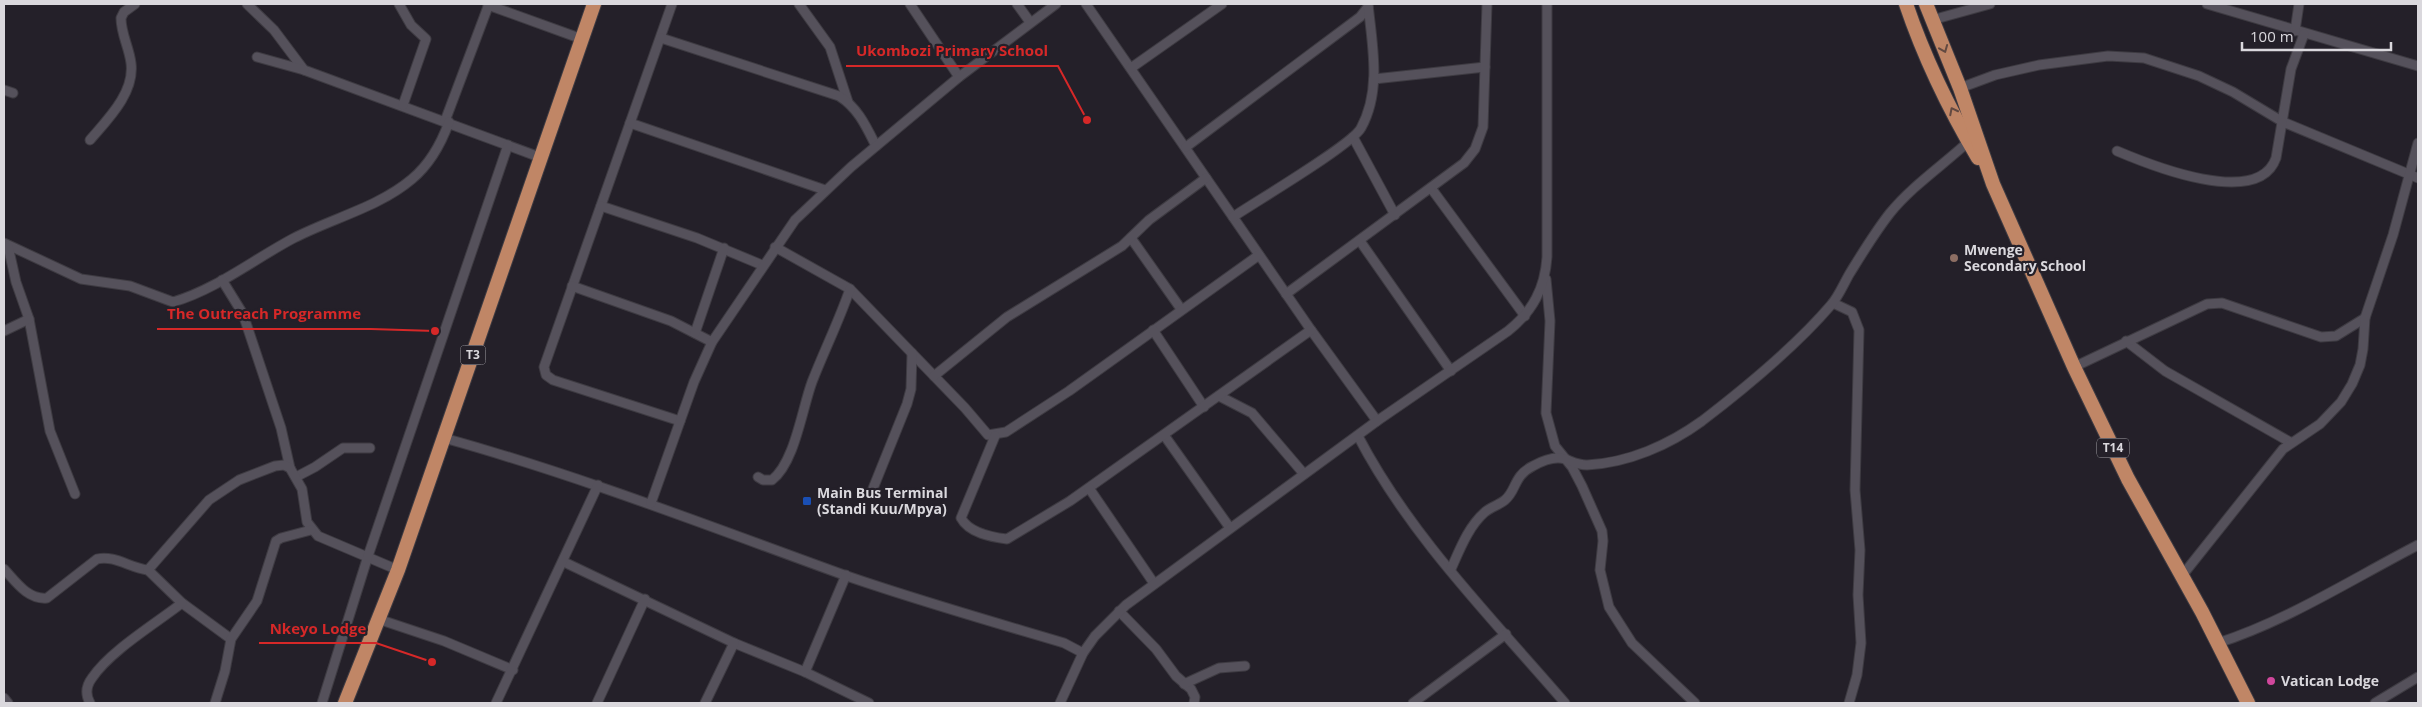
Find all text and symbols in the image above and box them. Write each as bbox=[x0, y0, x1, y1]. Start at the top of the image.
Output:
scale bar bbox=[2242, 20, 2391, 52]
text: 100 m bbox=[2250, 26, 2294, 46]
callout: Ukombozi Primary School bbox=[846, 36, 1058, 66]
text: Ukombozi Primary School bbox=[856, 40, 1048, 60]
one-way arrow bbox=[1938, 44, 1948, 53]
one-way arrow bbox=[1949, 107, 1959, 116]
place label: Mwenge Secondary School bbox=[1964, 240, 2086, 275]
marker: Mwenge Secondary School bbox=[1948, 252, 1960, 264]
callout: The Outreach Programme bbox=[157, 299, 371, 329]
text: The Outreach Programme bbox=[167, 303, 361, 323]
road number: T3 bbox=[460, 346, 486, 364]
road number: T14 bbox=[2097, 438, 2129, 458]
place label: Main Bus Terminal (Standi Kuu/Mpya) bbox=[817, 483, 948, 518]
marker: Main Bus Terminal (Standi Kuu/Mpya) bbox=[801, 495, 813, 507]
callout: Nkeyo Lodge bbox=[259, 613, 376, 643]
text: Nkeyo Lodge bbox=[270, 618, 366, 638]
place label: Vatican Lodge bbox=[2281, 671, 2379, 690]
marker: Vatican Lodge bbox=[2265, 675, 2277, 687]

